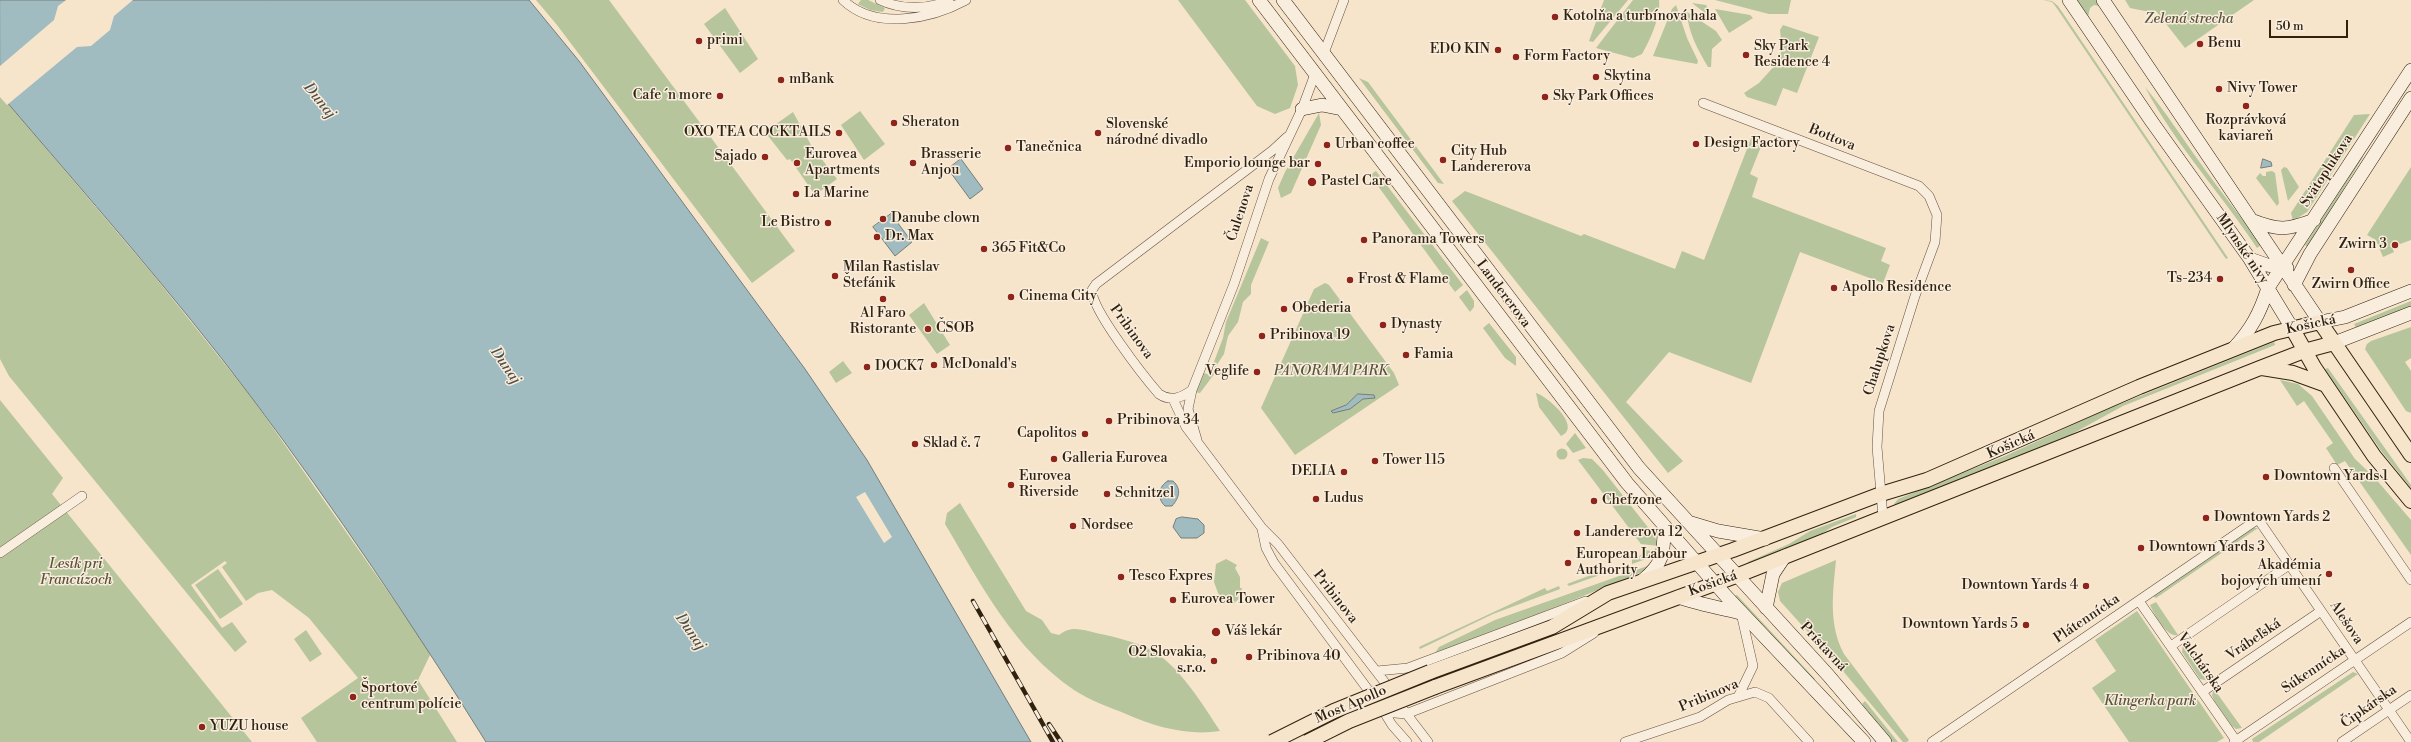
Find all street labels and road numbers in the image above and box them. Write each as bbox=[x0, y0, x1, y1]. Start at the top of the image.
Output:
street label: Bottova bbox=[1806, 121, 1858, 155]
street label: Svätoplukova bbox=[2297, 131, 2357, 211]
street label: Čulenova bbox=[1224, 182, 1258, 244]
street label: Mlynské nivy bbox=[2212, 210, 2272, 288]
street label: Landererova bbox=[1472, 257, 1534, 331]
street label: Pribinova bbox=[1106, 302, 1156, 362]
street label: Košická bbox=[2284, 312, 2338, 338]
street label: Chalupkova bbox=[1861, 322, 1899, 398]
street label: Košická bbox=[1984, 427, 2038, 463]
street label: Pribinova bbox=[1309, 567, 1361, 627]
street label: Košická bbox=[1686, 567, 1740, 601]
street label: Plátennícka bbox=[2051, 591, 2123, 647]
street label: Alešova bbox=[2325, 598, 2367, 648]
street label: Vrábeľská bbox=[2223, 616, 2285, 664]
street label: Prístavná bbox=[1796, 619, 1850, 675]
street label: Valchárska bbox=[2173, 630, 2227, 696]
street label: Súkennícka bbox=[2279, 642, 2349, 698]
street label: Pribinova bbox=[1677, 676, 1741, 716]
street label: Most Apollo bbox=[1313, 682, 1389, 728]
street label: Čipkárska bbox=[2338, 682, 2400, 732]

